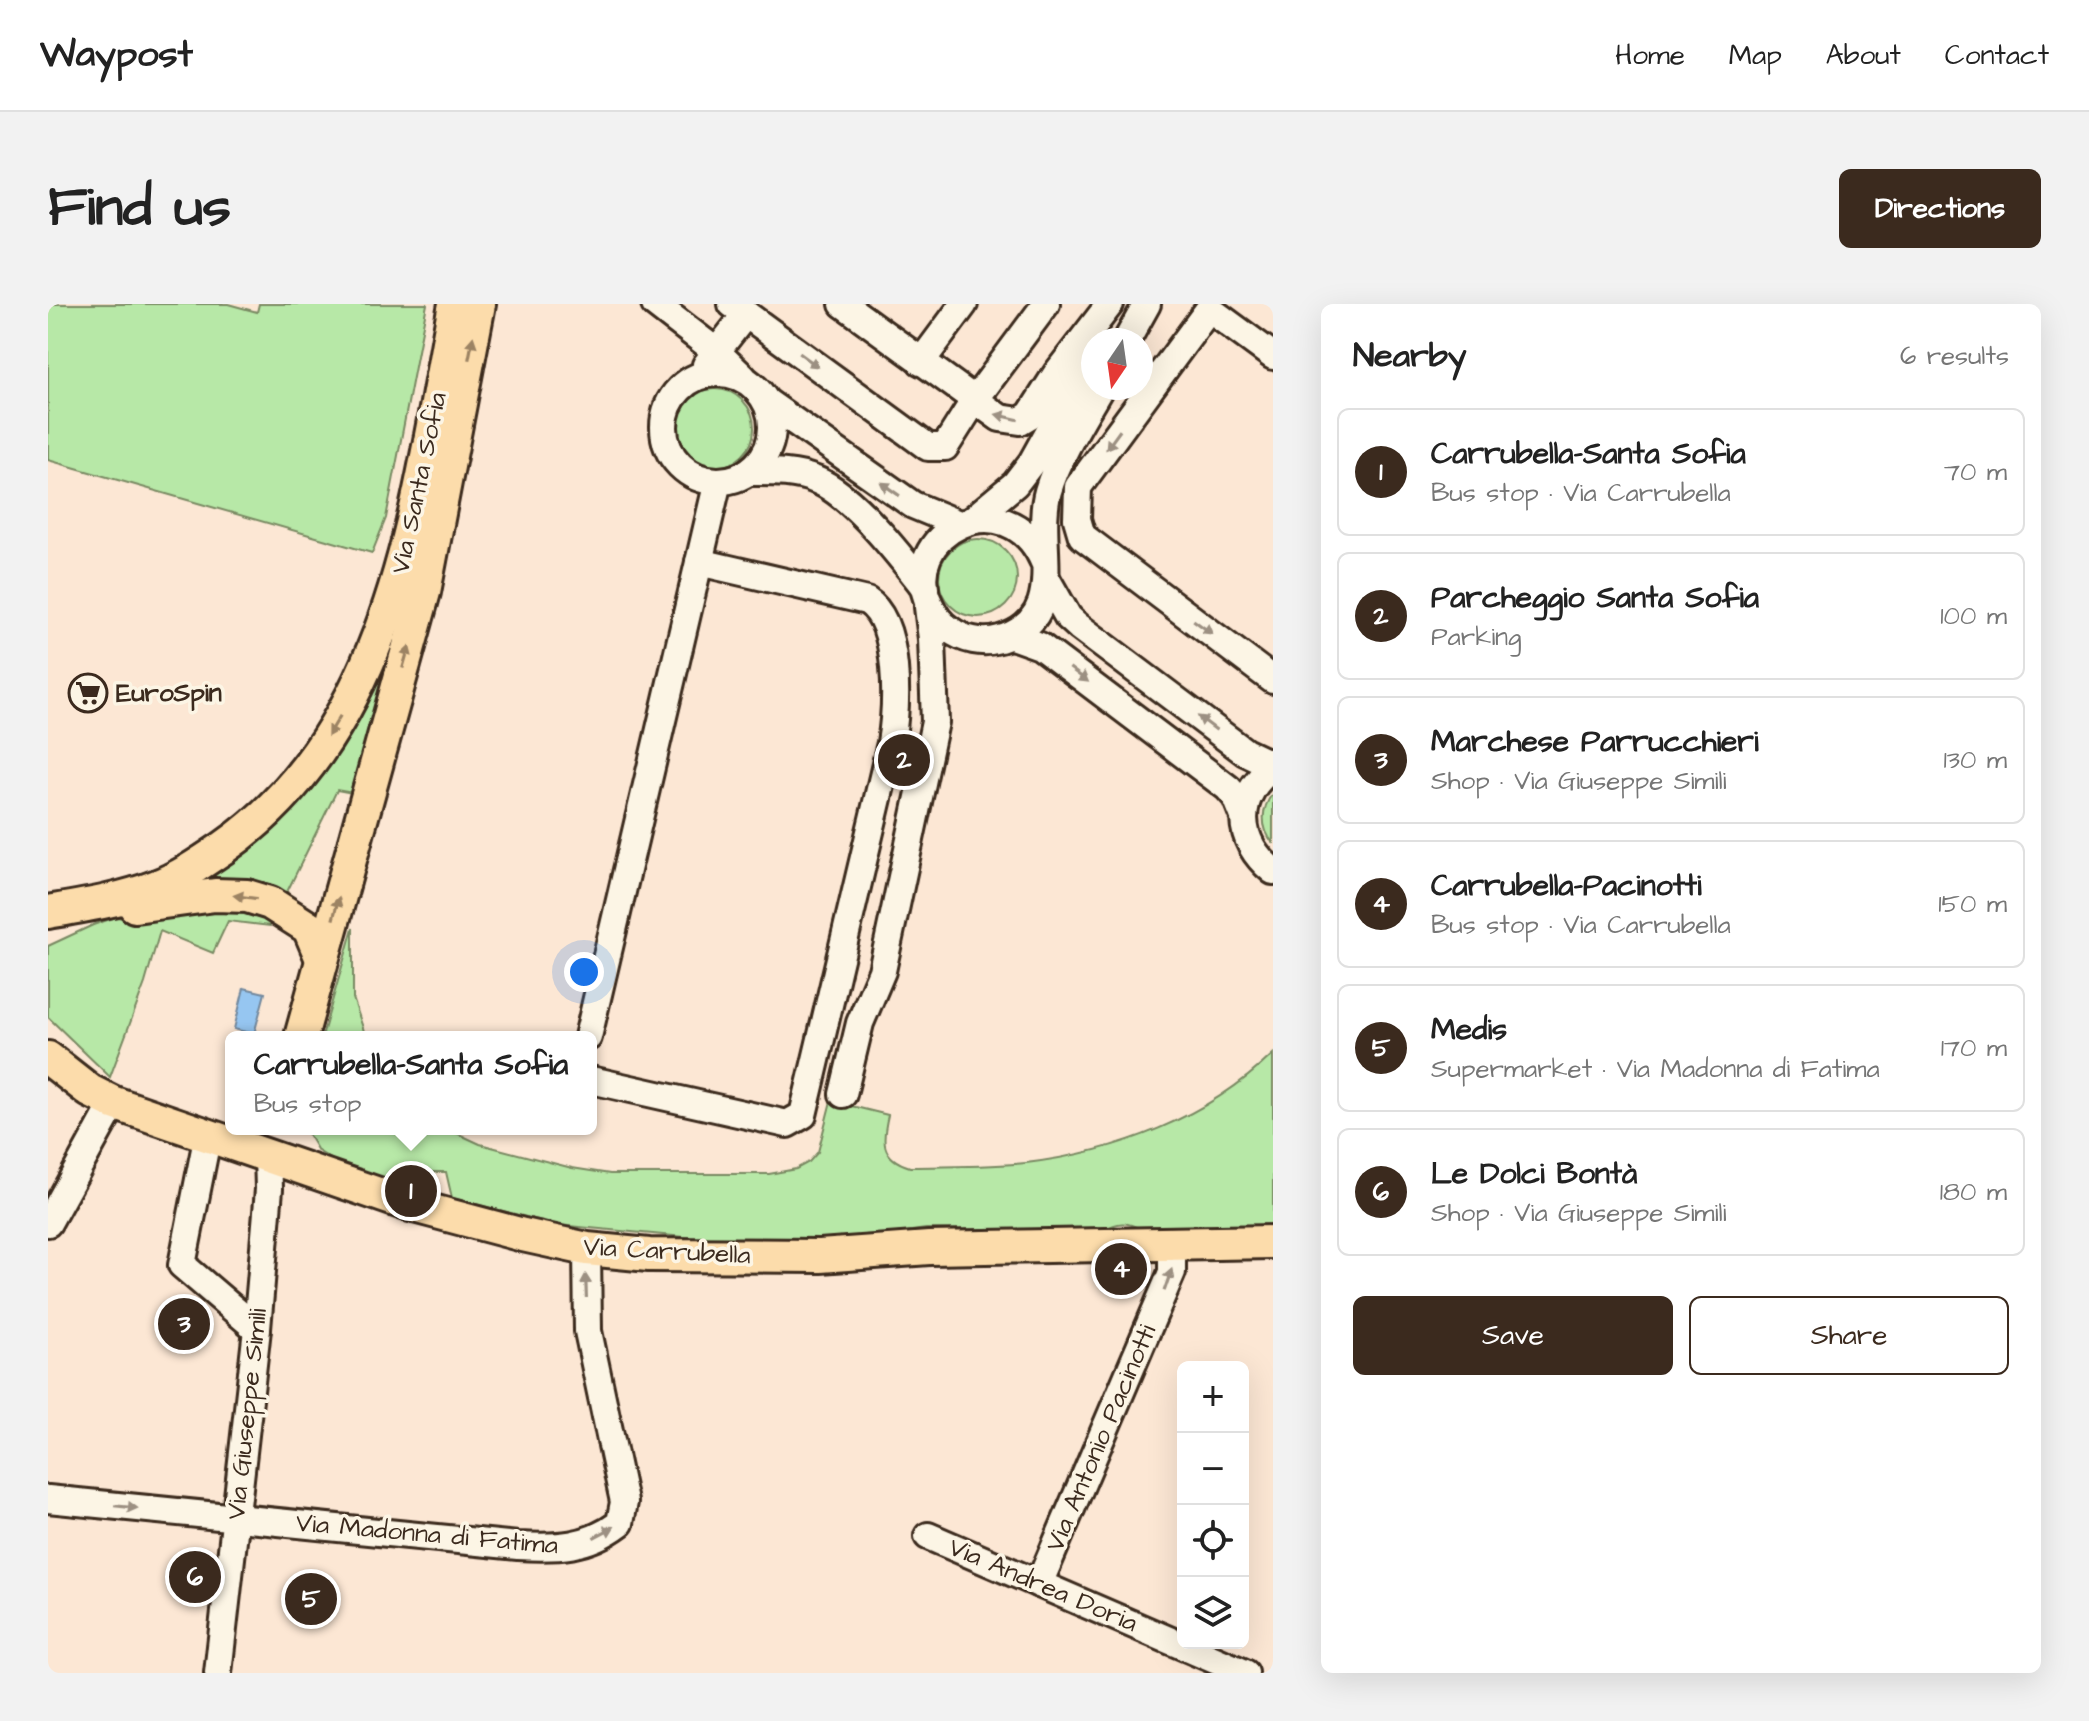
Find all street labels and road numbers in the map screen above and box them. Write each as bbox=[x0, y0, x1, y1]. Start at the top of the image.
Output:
street label: Via Santa Sofia bbox=[382, 389, 456, 577]
street label: Via Carrubella bbox=[582, 1229, 752, 1273]
street label: Via Giuseppe Simili bbox=[218, 1306, 276, 1522]
street label: Via Antonio Pacinotti bbox=[1037, 1319, 1165, 1557]
street label: Via Madonna di Fatima bbox=[294, 1505, 560, 1563]
street label: Via Andrea Doria bbox=[943, 1529, 1143, 1641]

